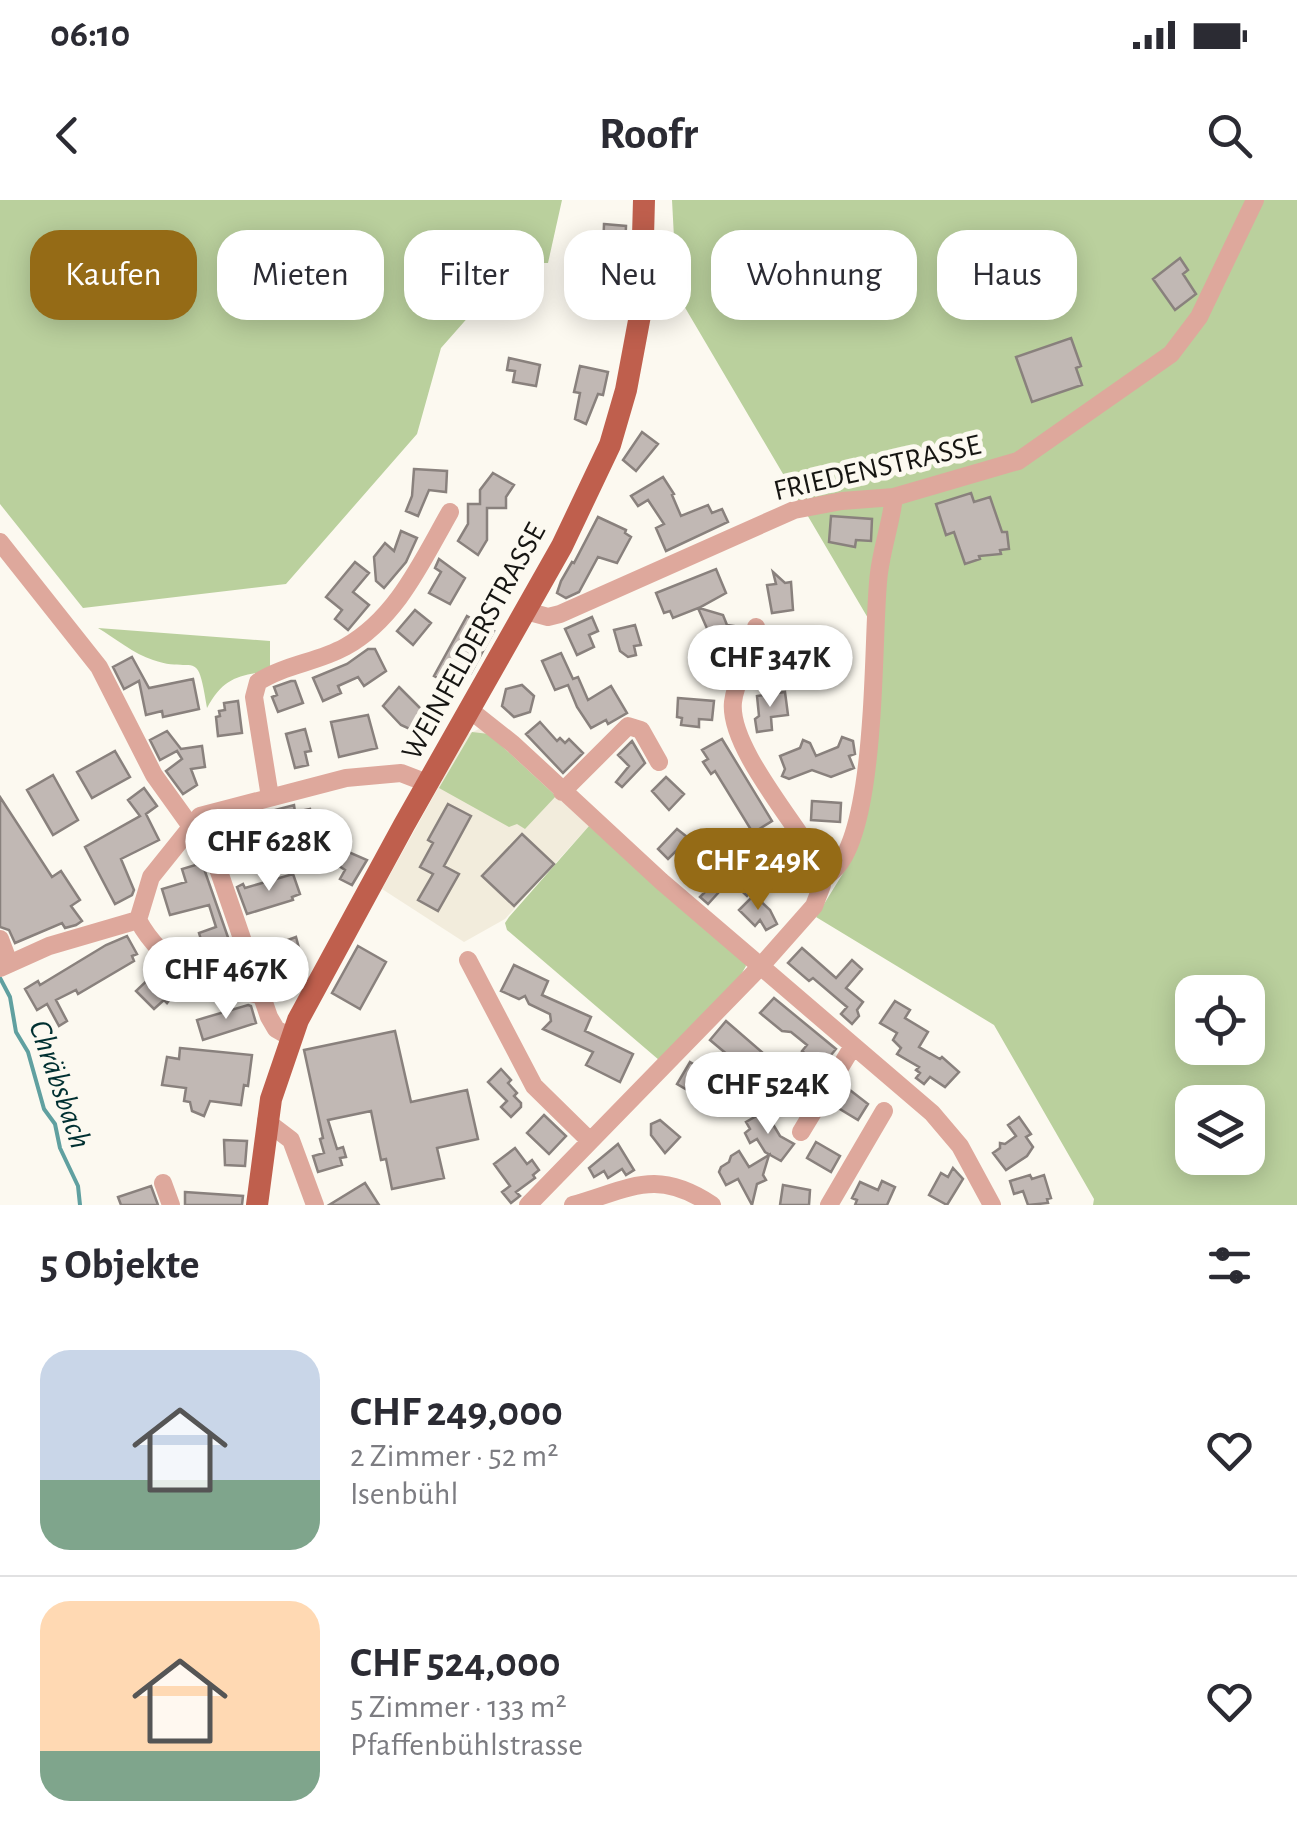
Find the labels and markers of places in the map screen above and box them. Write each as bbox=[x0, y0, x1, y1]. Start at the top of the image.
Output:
pin: CHF 347K bbox=[667, 625, 873, 710]
pin: CHF 628K bbox=[166, 809, 372, 894]
pin: CHF 249K bbox=[655, 828, 861, 913]
pin: CHF 467K bbox=[123, 937, 329, 1022]
pin: CHF 524K bbox=[665, 1052, 871, 1137]

